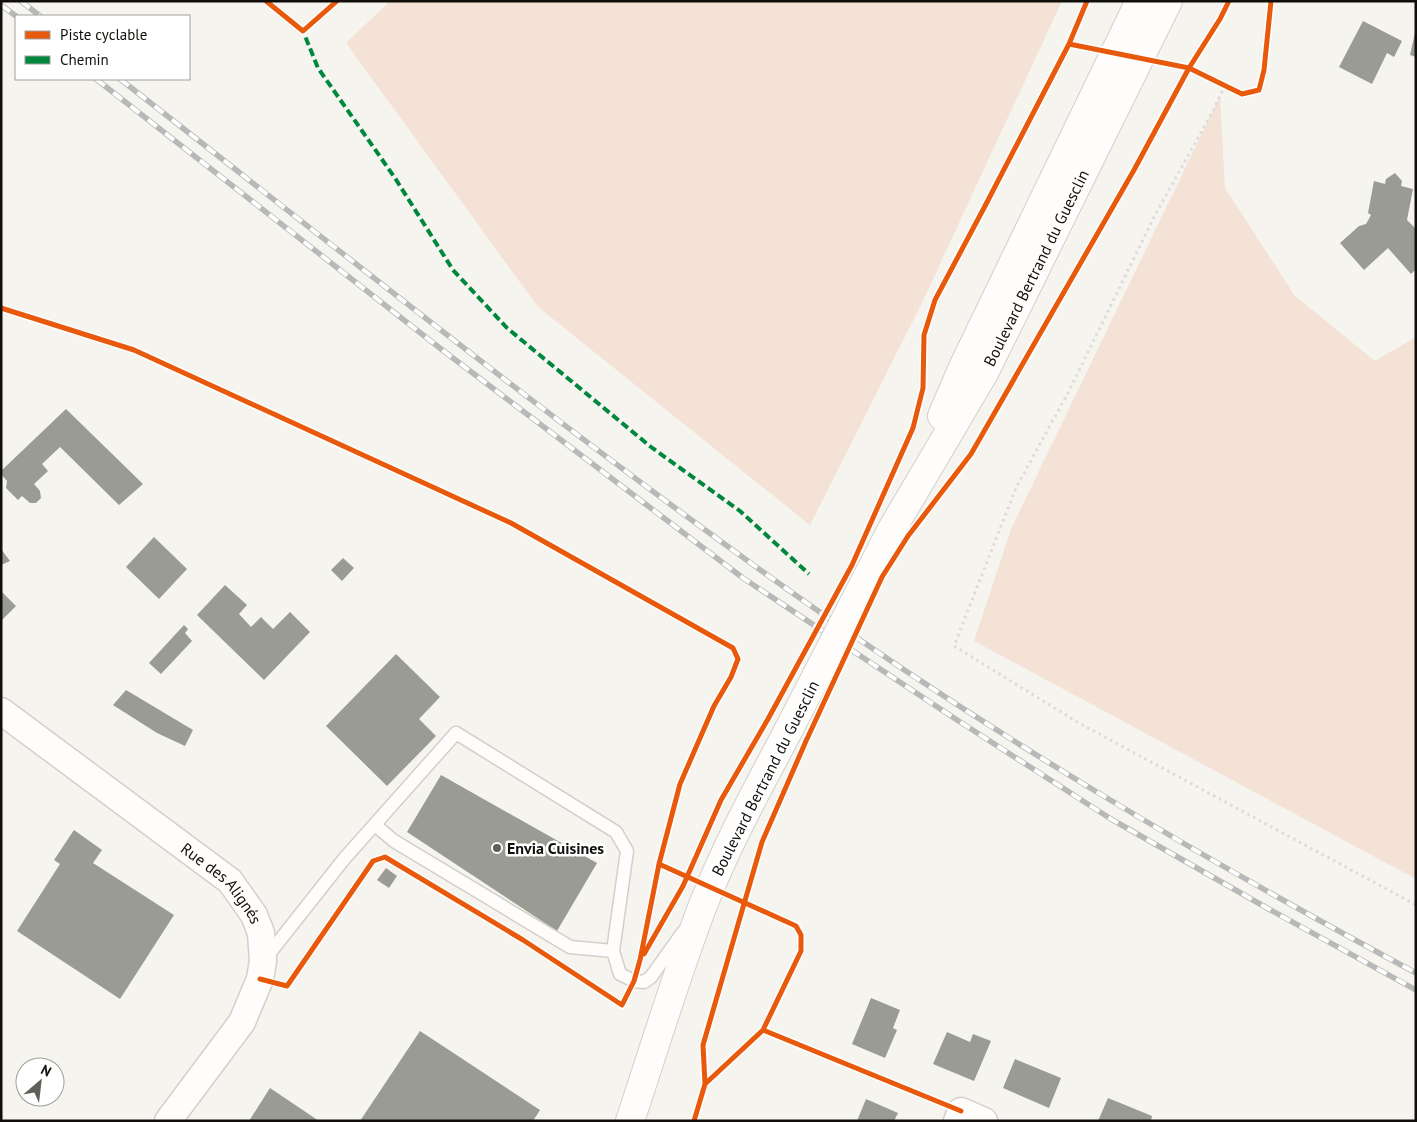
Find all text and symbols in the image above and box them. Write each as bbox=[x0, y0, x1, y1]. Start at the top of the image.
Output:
legend bbox=[15, 15, 190, 80]
text: Piste cyclable bbox=[60, 25, 147, 44]
text: Chemin bbox=[60, 50, 109, 69]
street label: Boulevard Bertrand du Guesclin bbox=[979, 166, 1093, 369]
street label: Boulevard Bertrand du Guesclin bbox=[707, 677, 823, 879]
street label: Rue des Alignés bbox=[177, 838, 266, 927]
place label: Envia Cuisines bbox=[507, 838, 604, 858]
marker: Envia Cuisines bbox=[491, 842, 503, 854]
north arrow bbox=[15, 1057, 65, 1107]
text: N bbox=[38, 1060, 54, 1081]

